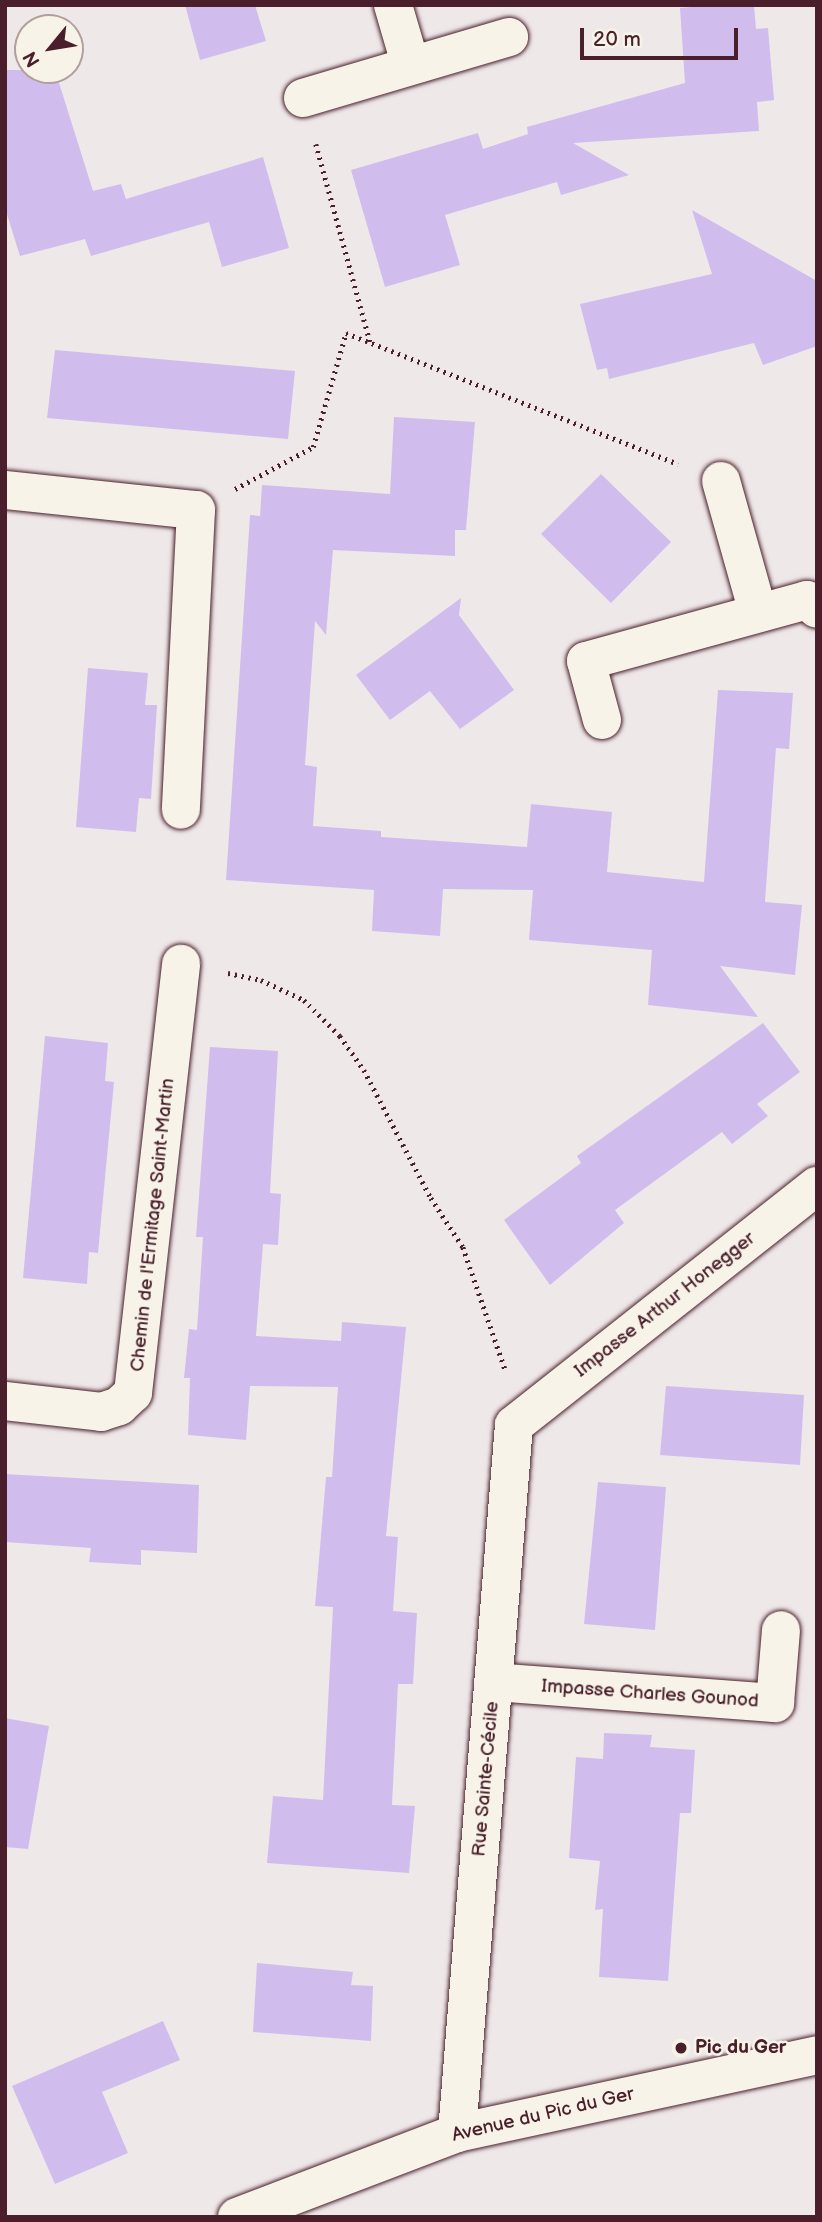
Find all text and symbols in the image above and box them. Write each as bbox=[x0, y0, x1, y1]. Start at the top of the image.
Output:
north arrow bbox=[14, 14, 84, 84]
scale bar bbox=[584, 14, 742, 58]
text: 20 m bbox=[593, 27, 641, 52]
text: N bbox=[19, 47, 46, 71]
street label: Chemin de l'Ermitage Saint-Martin bbox=[126, 1077, 180, 1373]
street label: Impasse Arthur Honegger bbox=[570, 1227, 760, 1383]
street label: Impasse Charles Gounod bbox=[540, 1675, 760, 1713]
street label: Rue Sainte-Cécile bbox=[468, 1700, 504, 1858]
place label: Pic du Ger bbox=[695, 2037, 786, 2059]
marker: Pic du Ger bbox=[673, 2040, 689, 2056]
street label: Avenue du Pic du Ger bbox=[450, 2083, 636, 2147]

